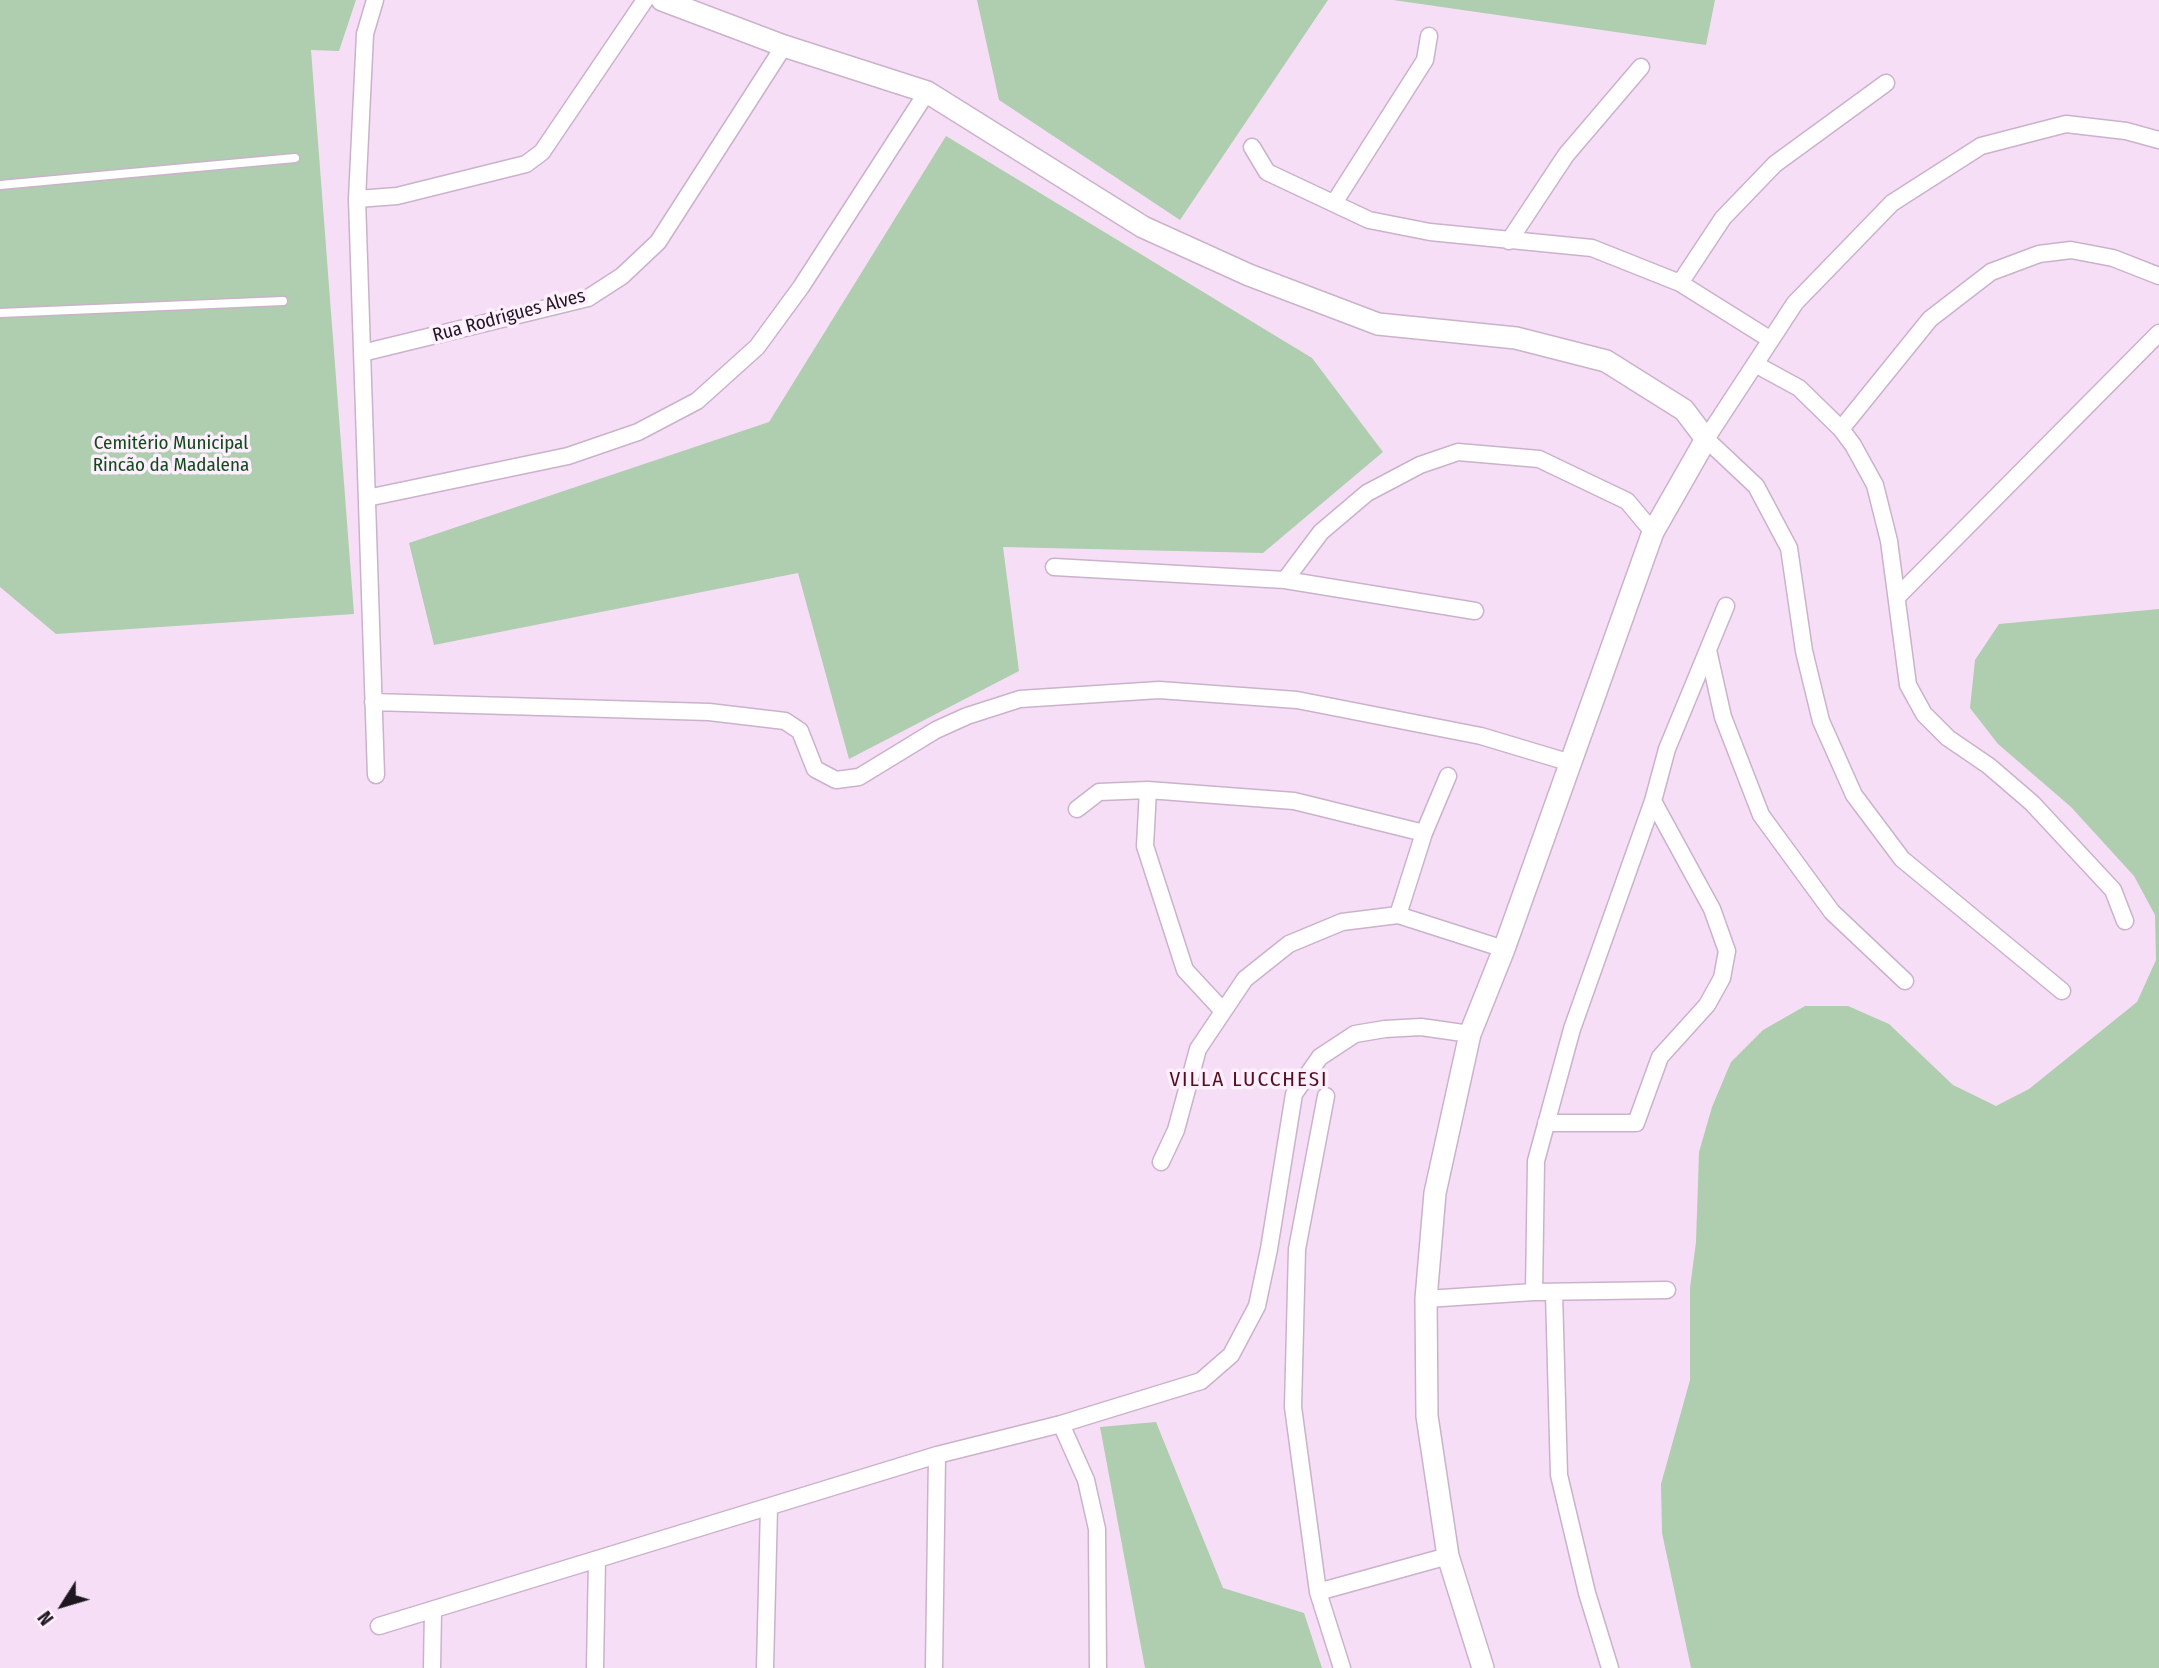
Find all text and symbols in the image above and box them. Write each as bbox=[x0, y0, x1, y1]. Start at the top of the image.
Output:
street label: Rua Rodrigues Alves bbox=[430, 285, 588, 347]
park label: Cemitério Municipal Rincão da Madalena bbox=[93, 433, 249, 477]
district label: VILLA LUCCHESI bbox=[1171, 1067, 1327, 1093]
north arrow bbox=[28, 1570, 98, 1640]
text: N bbox=[33, 1606, 58, 1629]

